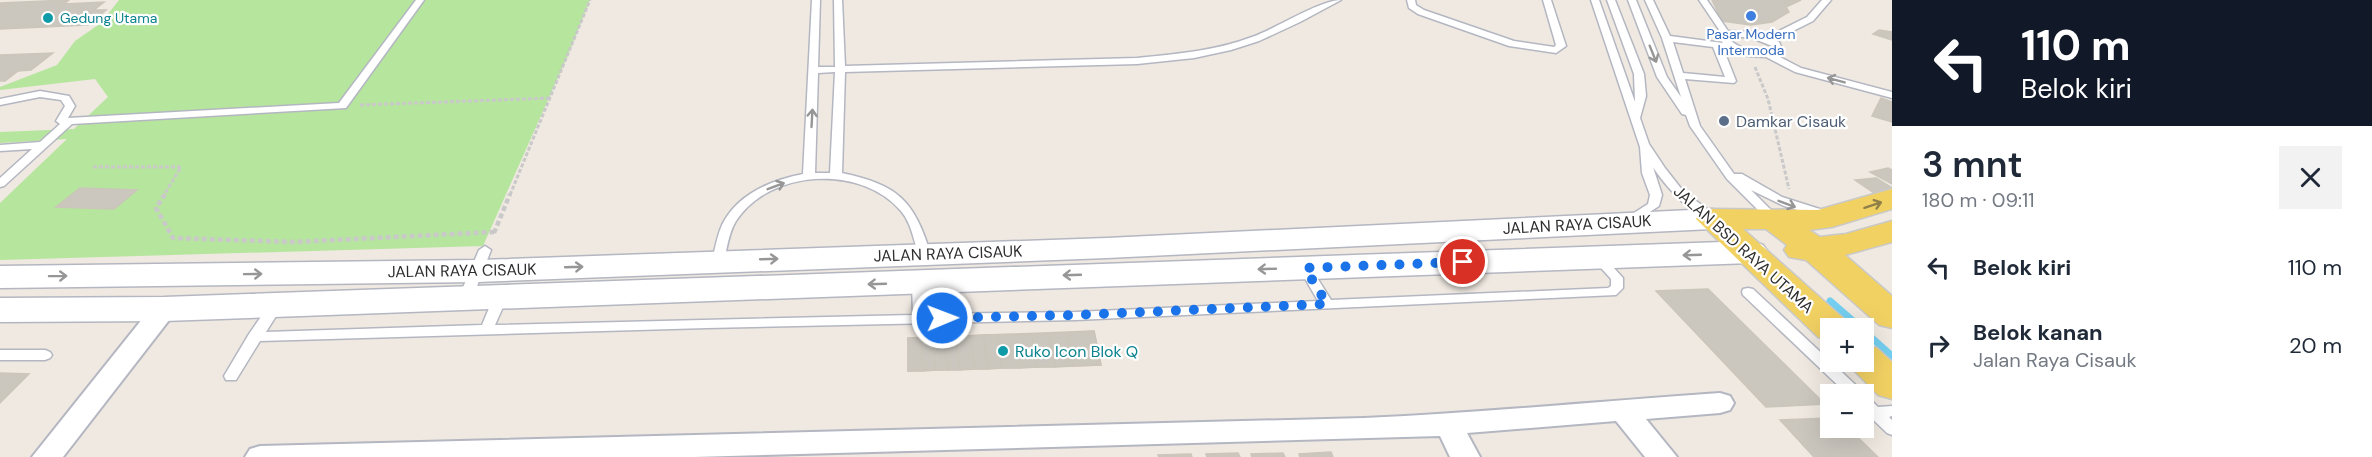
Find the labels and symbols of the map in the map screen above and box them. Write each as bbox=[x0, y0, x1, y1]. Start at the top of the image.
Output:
place label: Gedung Utama bbox=[60, 9, 157, 27]
marker: Pasar Modern Intermoda bbox=[1744, 9, 1758, 23]
marker: Gedung Utama bbox=[41, 11, 55, 25]
place label: Pasar Modern Intermoda bbox=[1707, 25, 1795, 59]
one-way arrow bbox=[1648, 45, 1659, 63]
one-way arrow bbox=[1826, 74, 1845, 85]
one-way arrow bbox=[807, 108, 818, 128]
place label: Damkar Cisauk bbox=[1736, 111, 1846, 132]
marker: Damkar Cisauk bbox=[1717, 114, 1731, 128]
one-way arrow bbox=[766, 180, 784, 191]
street label: JALAN BSD RAYA UTAMA bbox=[1669, 181, 1818, 318]
one-way arrow bbox=[1778, 199, 1796, 210]
one-way arrow bbox=[1863, 199, 1882, 210]
street label: JALAN RAYA CISAUK bbox=[1502, 210, 1652, 239]
pin bbox=[1437, 236, 1488, 287]
street label: JALAN RAYA CISAUK bbox=[873, 240, 1023, 267]
one-way arrow bbox=[1683, 250, 1703, 261]
one-way arrow bbox=[759, 254, 779, 265]
street label: JALAN RAYA CISAUK bbox=[387, 259, 537, 282]
one-way arrow bbox=[564, 261, 584, 273]
one-way arrow bbox=[1257, 263, 1277, 275]
one-way arrow bbox=[243, 268, 263, 280]
one-way arrow bbox=[1062, 270, 1082, 281]
one-way arrow bbox=[48, 271, 68, 282]
one-way arrow bbox=[867, 278, 887, 289]
position arrow bbox=[910, 286, 974, 350]
place label: Ruko Icon Blok Q bbox=[1015, 341, 1138, 362]
marker: Ruko Icon Blok Q bbox=[996, 344, 1010, 358]

